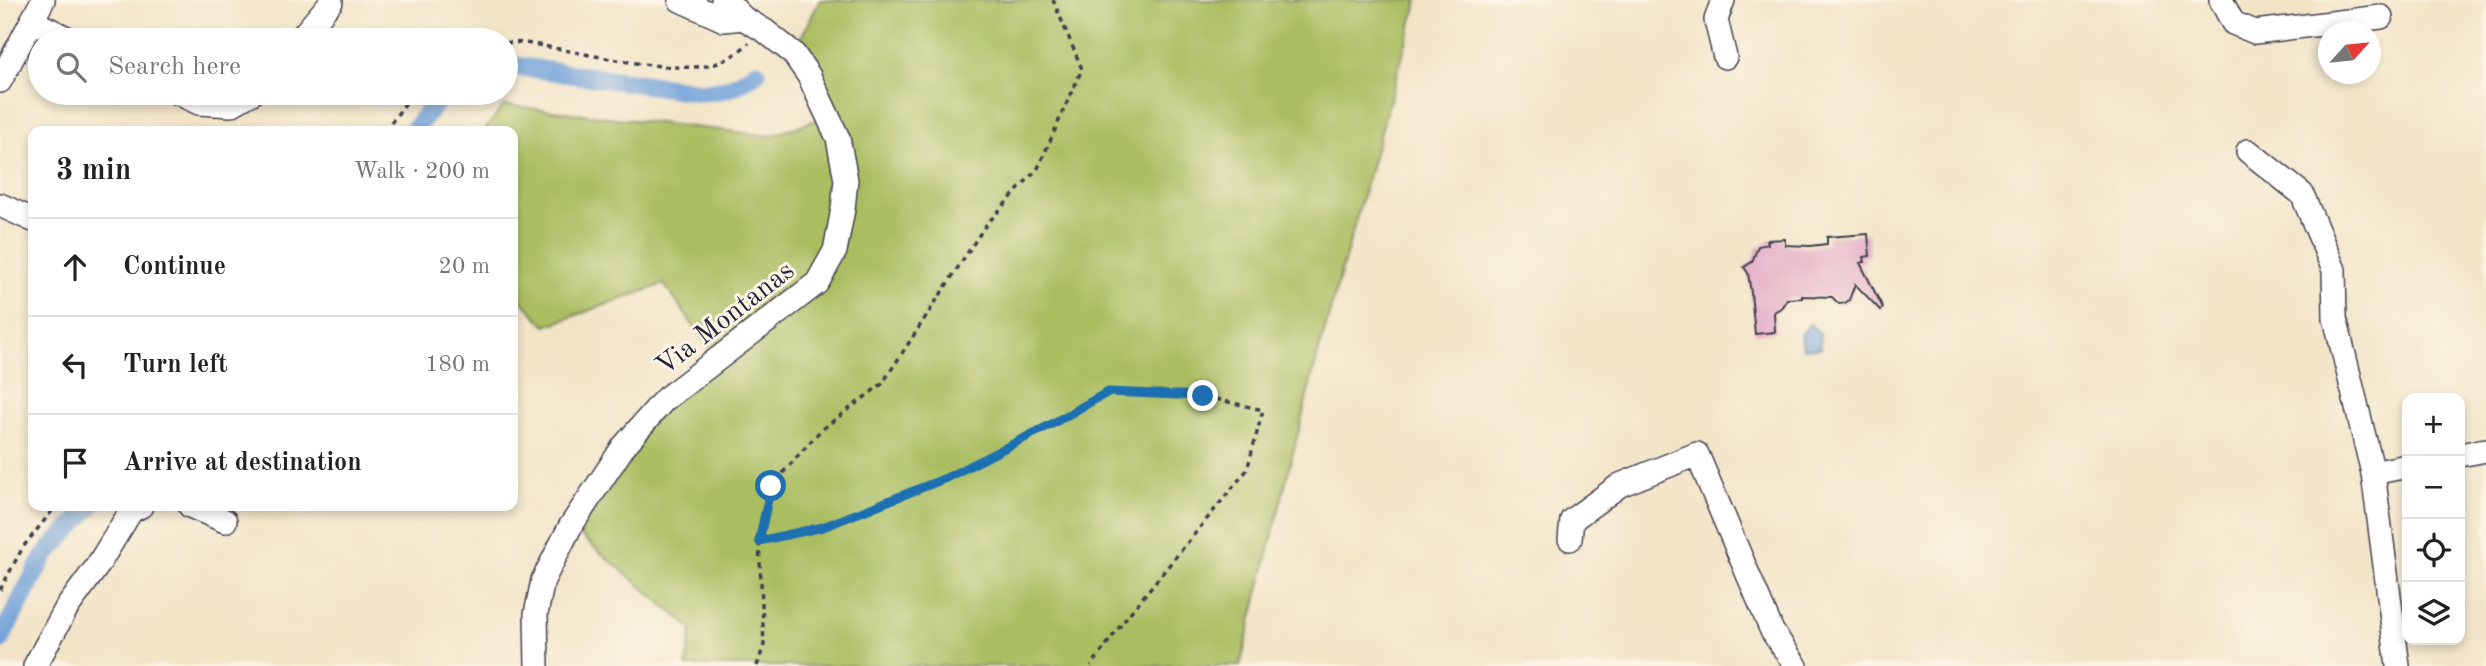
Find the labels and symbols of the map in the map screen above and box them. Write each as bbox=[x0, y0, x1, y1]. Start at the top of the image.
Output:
north arrow bbox=[2318, 21, 2381, 84]
street label: Via Montanas bbox=[651, 257, 800, 382]
route end bbox=[1187, 380, 1218, 411]
route start bbox=[755, 470, 786, 501]

